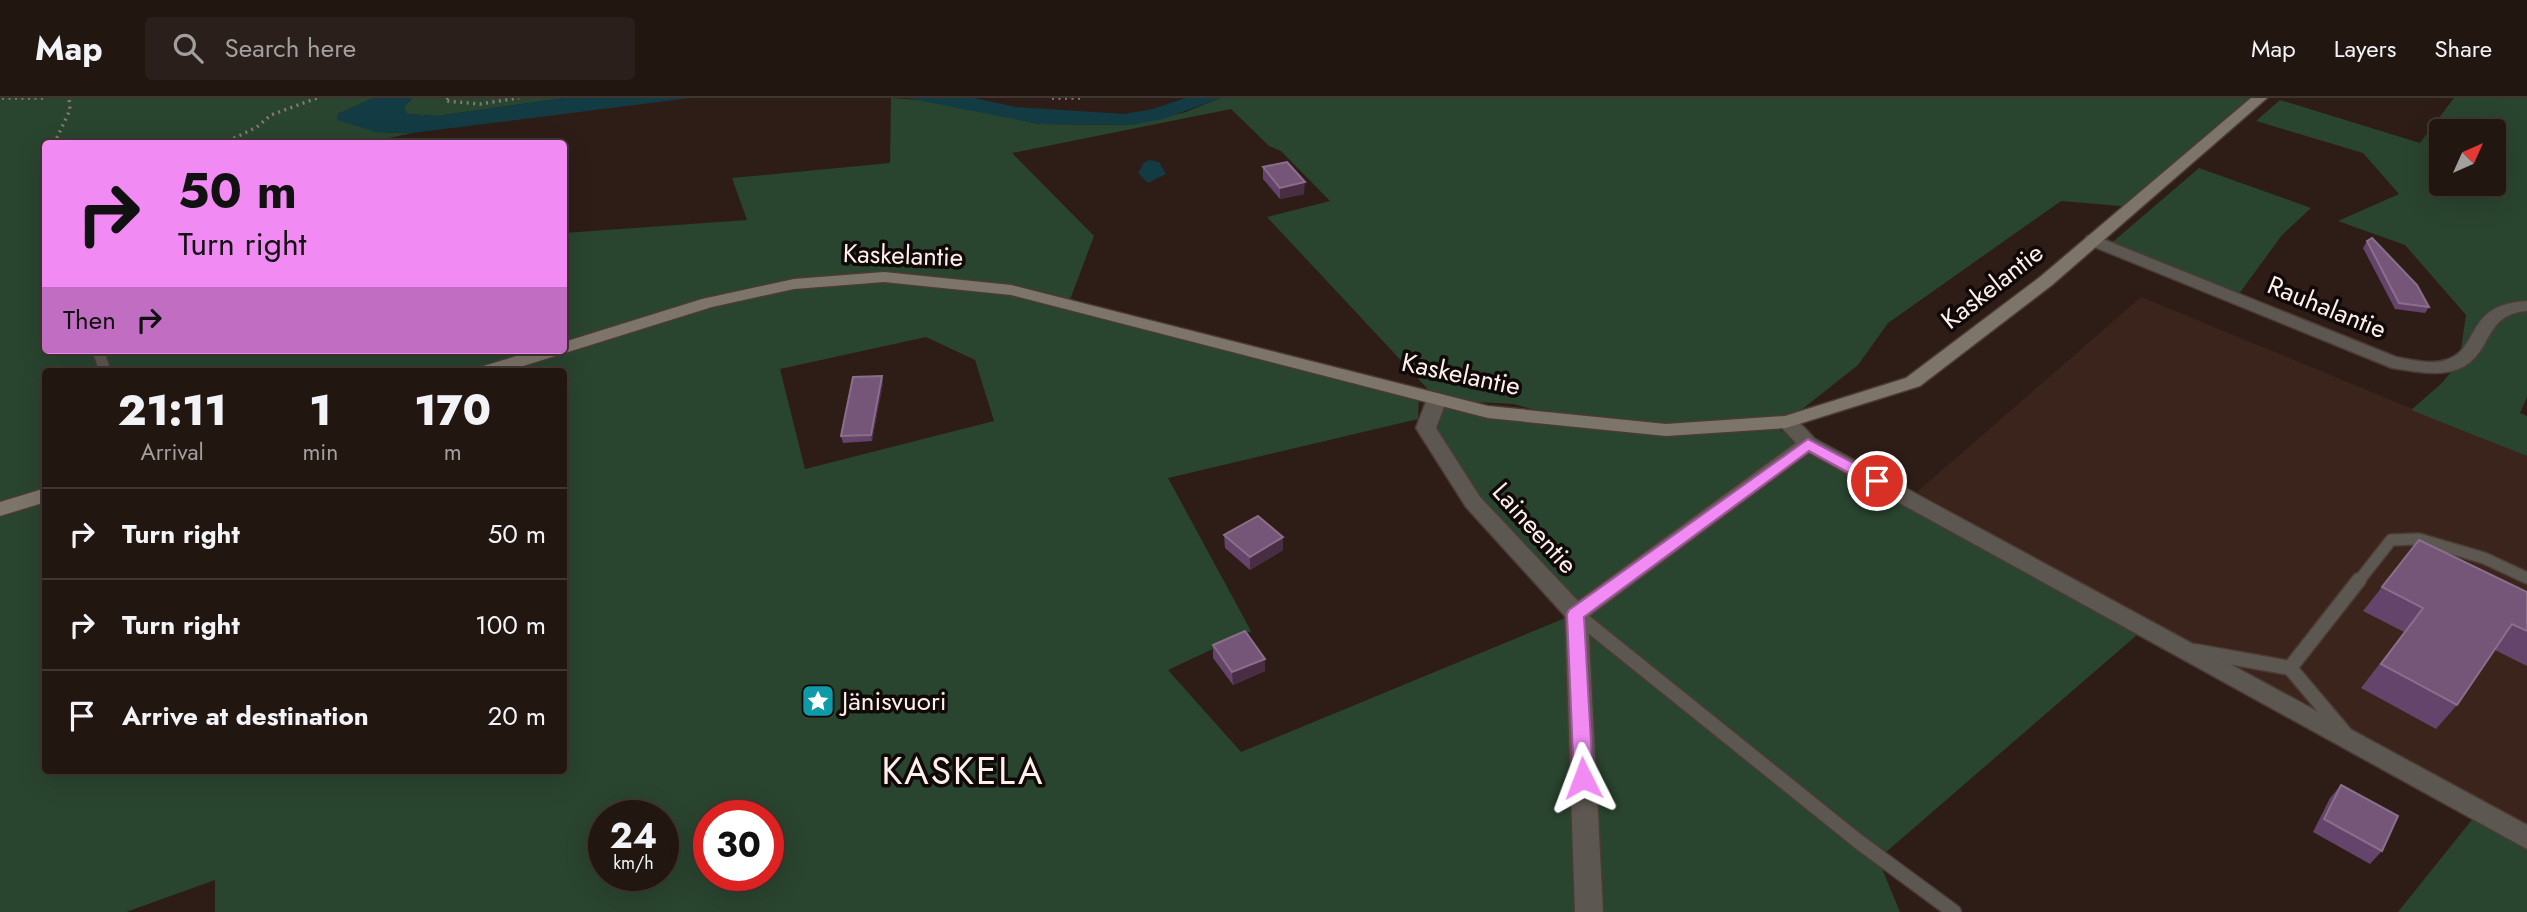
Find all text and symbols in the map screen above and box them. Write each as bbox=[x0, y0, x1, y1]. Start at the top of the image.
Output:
search box bbox=[145, 17, 635, 80]
text: Map bbox=[35, 25, 103, 72]
icon: search bbox=[169, 29, 207, 67]
text: Search here bbox=[225, 29, 356, 67]
text: Map bbox=[2251, 31, 2296, 66]
text: Layers bbox=[2334, 31, 2396, 66]
text: Share bbox=[2434, 31, 2492, 66]
north arrow bbox=[2429, 119, 2506, 196]
map controls bbox=[2429, 119, 2506, 196]
text: 50 m bbox=[178, 156, 297, 226]
icon: right bbox=[63, 168, 154, 259]
text: Turn right bbox=[178, 221, 307, 267]
street label: Kaskelantie bbox=[842, 234, 964, 276]
street label: Kaskelantie bbox=[1933, 234, 2051, 338]
street label: Rauhalantie bbox=[2262, 266, 2392, 348]
text: Then bbox=[63, 301, 116, 339]
icon: right bbox=[130, 301, 168, 339]
street label: Kaskelantie bbox=[1398, 343, 1524, 405]
text: 21:11 bbox=[118, 380, 227, 441]
text: 1 bbox=[309, 380, 331, 441]
text: 170 bbox=[414, 380, 491, 441]
text: Arrival bbox=[140, 435, 204, 469]
text: min bbox=[302, 435, 338, 469]
text: m bbox=[444, 435, 462, 469]
pin bbox=[1847, 451, 1907, 511]
icon: arrive bbox=[1858, 462, 1896, 500]
street label: Laineentie bbox=[1484, 474, 1586, 582]
icon: right bbox=[63, 515, 101, 553]
text: Turn right bbox=[122, 515, 240, 553]
text: 50 m bbox=[488, 515, 546, 553]
icon: right bbox=[63, 606, 101, 644]
text: Turn right bbox=[122, 606, 240, 644]
text: 100 m bbox=[475, 606, 546, 644]
place icon: Jänisvuori bbox=[799, 682, 837, 720]
place label: Jänisvuori bbox=[839, 682, 947, 720]
icon: arrive bbox=[63, 697, 101, 735]
text: Arrive at destination bbox=[122, 697, 369, 735]
text: 20 m bbox=[488, 697, 546, 735]
position arrow bbox=[1546, 741, 1620, 815]
district label: KASKELA bbox=[881, 744, 1045, 798]
speed limit sign: 30 bbox=[693, 800, 784, 891]
text: 24 bbox=[610, 811, 657, 861]
text: km/h bbox=[613, 850, 654, 876]

